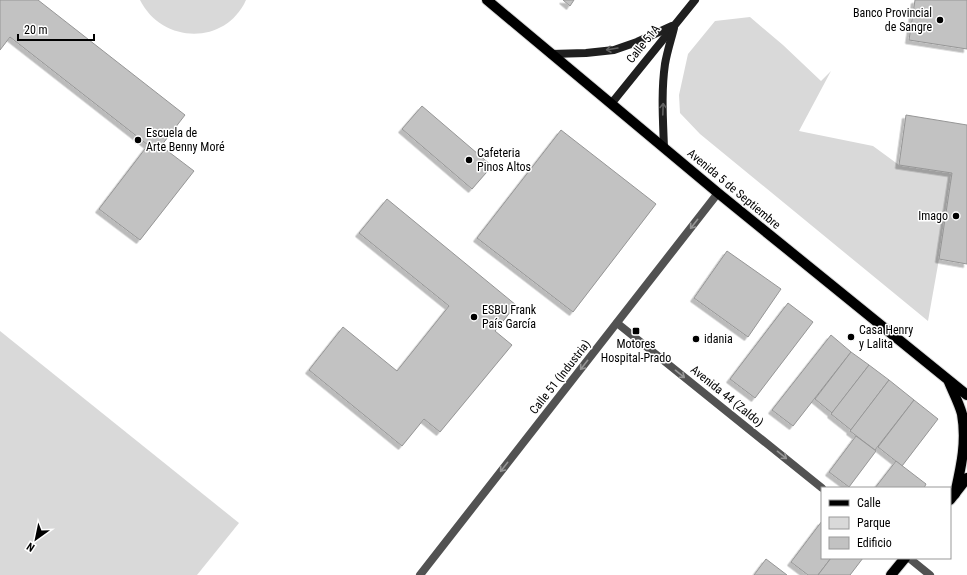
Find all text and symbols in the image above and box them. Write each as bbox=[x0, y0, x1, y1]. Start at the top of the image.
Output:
place label: Banco Provincial de Sangre bbox=[853, 6, 932, 34]
marker: Banco Provincial de Sangre bbox=[935, 15, 945, 25]
scale bar bbox=[18, 16, 94, 42]
street label: Calle 51A bbox=[623, 22, 663, 66]
text: 20 m bbox=[24, 23, 48, 37]
one-way arrow bbox=[606, 45, 619, 53]
one-way arrow bbox=[659, 103, 667, 116]
place label: Escuela de Arte Benny Moré bbox=[146, 126, 225, 154]
marker: Escuela de Arte Benny Moré bbox=[133, 135, 143, 145]
place label: Cafeteria Pinos Altos bbox=[477, 146, 531, 174]
street label: Avenida 5 de Septiembre bbox=[685, 146, 784, 232]
marker: Cafeteria Pinos Altos bbox=[464, 155, 474, 165]
place label: Imago bbox=[918, 209, 948, 223]
marker: Imago bbox=[951, 211, 961, 221]
one-way arrow bbox=[690, 218, 698, 229]
place label: ESBU Frank País García bbox=[482, 303, 537, 331]
marker: ESBU Frank País García bbox=[469, 312, 479, 322]
place label: Casa Henry y Lalita bbox=[859, 323, 913, 351]
marker: Motores Hospital-Prado bbox=[631, 326, 641, 336]
place label: idania bbox=[704, 332, 733, 346]
marker: Casa Henry y Lalita bbox=[846, 332, 856, 342]
marker: idania bbox=[691, 334, 701, 344]
street label: Calle 51 (Industria) bbox=[527, 337, 593, 417]
place label: Motores Hospital-Prado bbox=[601, 337, 671, 365]
one-way arrow bbox=[580, 359, 589, 370]
street label: Avenida 44 (Zaldo) bbox=[688, 362, 766, 430]
one-way arrow bbox=[675, 369, 686, 378]
one-way arrow bbox=[776, 451, 787, 460]
one-way arrow bbox=[500, 462, 509, 473]
legend bbox=[821, 487, 951, 559]
text: Calle bbox=[857, 496, 881, 510]
text: Parque bbox=[857, 516, 891, 530]
north arrow bbox=[16, 519, 56, 559]
text: Edificio bbox=[857, 536, 892, 550]
text: N bbox=[24, 540, 37, 554]

